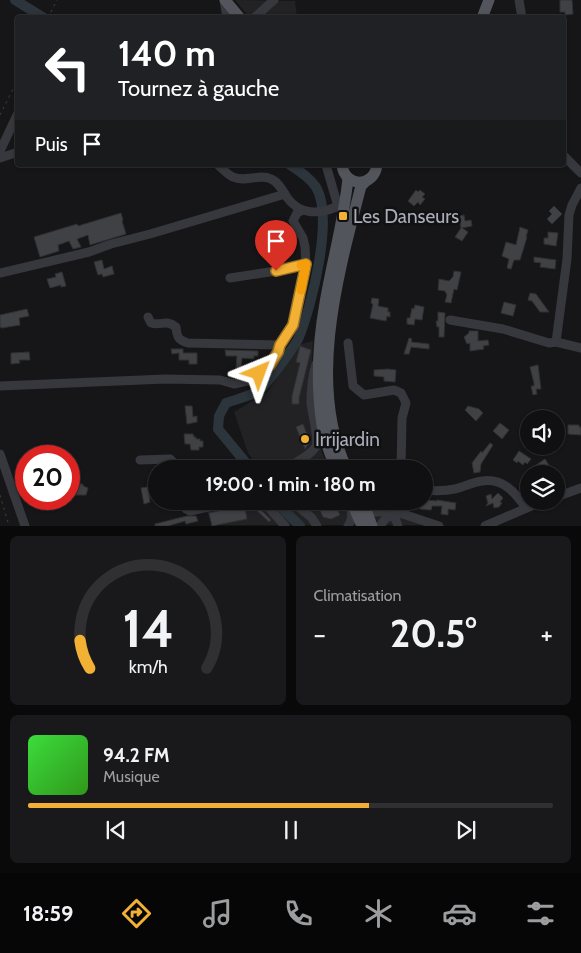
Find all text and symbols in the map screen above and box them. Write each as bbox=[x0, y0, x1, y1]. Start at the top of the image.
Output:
text: 140 m bbox=[118, 32, 216, 75]
icon: left bbox=[35, 35, 100, 100]
text: Tournez à gauche bbox=[118, 75, 279, 102]
icon: arrive bbox=[78, 130, 106, 158]
text: Puis bbox=[35, 133, 68, 156]
place label: Les Danseurs bbox=[353, 205, 459, 228]
marker: Les Danseurs bbox=[337, 210, 349, 222]
pin bbox=[255, 220, 297, 271]
icon: arrive bbox=[262, 227, 290, 255]
position arrow bbox=[232, 346, 284, 398]
map controls bbox=[520, 410, 565, 510]
button: sound bbox=[520, 410, 565, 455]
place label: Irrijardin bbox=[315, 428, 380, 451]
marker: Irrijardin bbox=[299, 433, 311, 445]
speed limit sign: 20 bbox=[15, 445, 80, 510]
button: layers bbox=[520, 465, 565, 510]
text: 19:00 · 1 min · 180 m bbox=[205, 473, 376, 496]
text: Climatisation bbox=[314, 586, 402, 605]
text: 14 bbox=[122, 597, 173, 660]
text: 20.5° bbox=[390, 610, 476, 657]
text: − bbox=[314, 617, 326, 651]
text: + bbox=[541, 617, 553, 651]
text: km/h bbox=[128, 656, 167, 677]
text: 94.2 FM bbox=[103, 744, 170, 767]
text: Musique bbox=[103, 767, 160, 786]
icon: previous bbox=[102, 816, 130, 844]
icon: pause bbox=[277, 816, 305, 844]
icon: next bbox=[452, 816, 480, 844]
icon: directions bbox=[119, 896, 154, 931]
icon: music bbox=[200, 896, 235, 931]
icon: phone bbox=[281, 896, 316, 931]
icon: climate bbox=[361, 896, 396, 931]
icon: car bbox=[442, 896, 477, 931]
icon: filters bbox=[523, 896, 558, 931]
text: 18:59 bbox=[23, 900, 73, 927]

